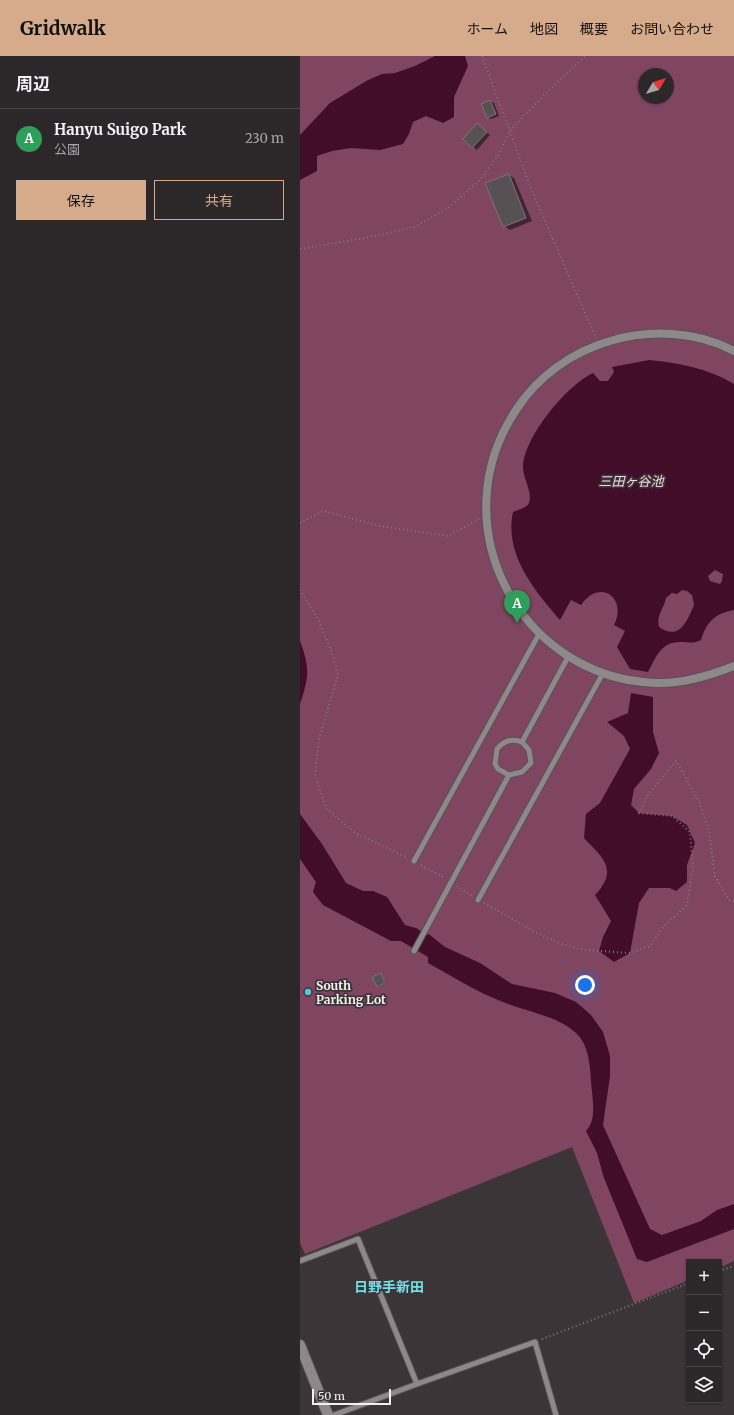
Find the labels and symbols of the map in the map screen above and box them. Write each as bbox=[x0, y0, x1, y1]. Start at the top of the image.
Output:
north arrow bbox=[638, 68, 674, 104]
water label: 三田ヶ谷池 bbox=[598, 473, 665, 490]
pin: A bbox=[504, 590, 530, 623]
your location bbox=[575, 975, 595, 995]
place label: South Parking Lot bbox=[316, 978, 386, 1007]
marker: South Parking Lot bbox=[303, 987, 313, 997]
district label: 日野手新田 bbox=[354, 1278, 424, 1296]
scale bar bbox=[312, 1387, 391, 1406]

